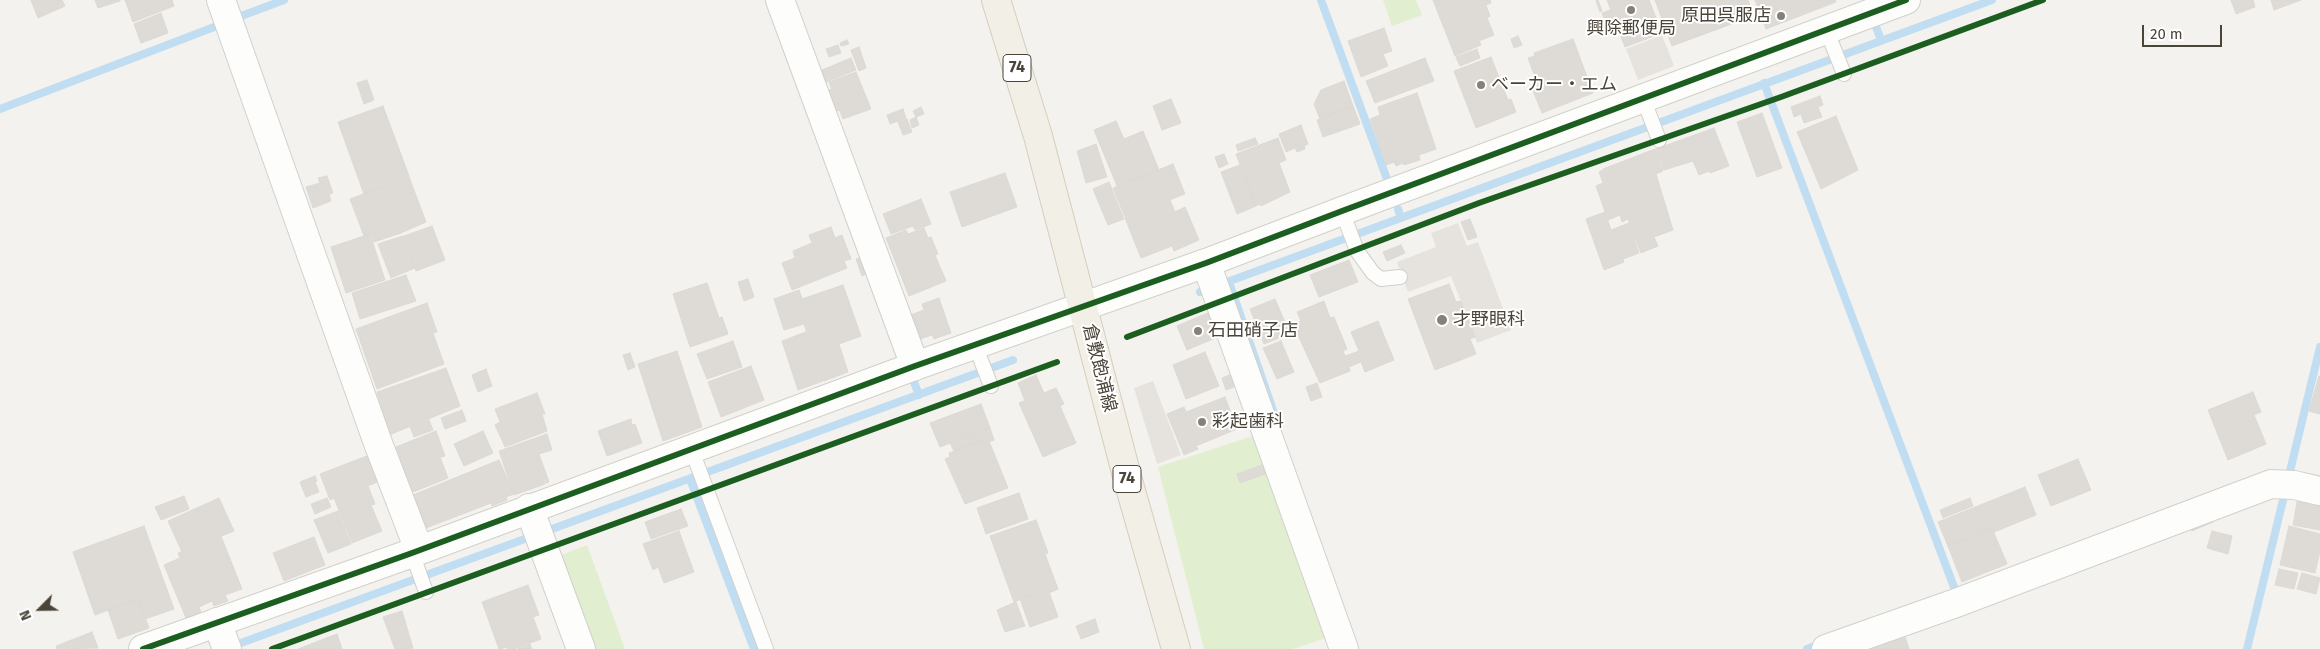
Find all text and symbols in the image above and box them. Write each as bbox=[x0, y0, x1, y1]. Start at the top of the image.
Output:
marker: 興除郵便局 bbox=[1625, 4, 1637, 16]
place label: 原田呉服店 bbox=[1681, 5, 1771, 27]
marker: 原田呉服店 bbox=[1775, 10, 1787, 22]
scale bar bbox=[2145, 15, 2225, 47]
place label: 興除郵便局 bbox=[1586, 18, 1676, 40]
text: 20 m bbox=[2150, 25, 2183, 43]
road number: 74 bbox=[1003, 54, 1031, 82]
place label: ベーカー・エム bbox=[1491, 74, 1617, 96]
marker: ベーカー・エム bbox=[1475, 79, 1487, 91]
place label: 才野眼科 bbox=[1453, 309, 1525, 331]
marker: 才野眼科 bbox=[1435, 313, 1449, 327]
place label: 石田硝子店 bbox=[1208, 320, 1298, 342]
street label: 倉敷飽浦線 bbox=[1078, 322, 1120, 414]
marker: 石田硝子店 bbox=[1192, 325, 1204, 337]
place label: 彩起歯科 bbox=[1212, 411, 1284, 433]
marker: 彩起歯科 bbox=[1196, 416, 1208, 428]
road number: 74 bbox=[1113, 466, 1141, 492]
north arrow bbox=[15, 584, 65, 634]
text: N bbox=[16, 607, 35, 623]

